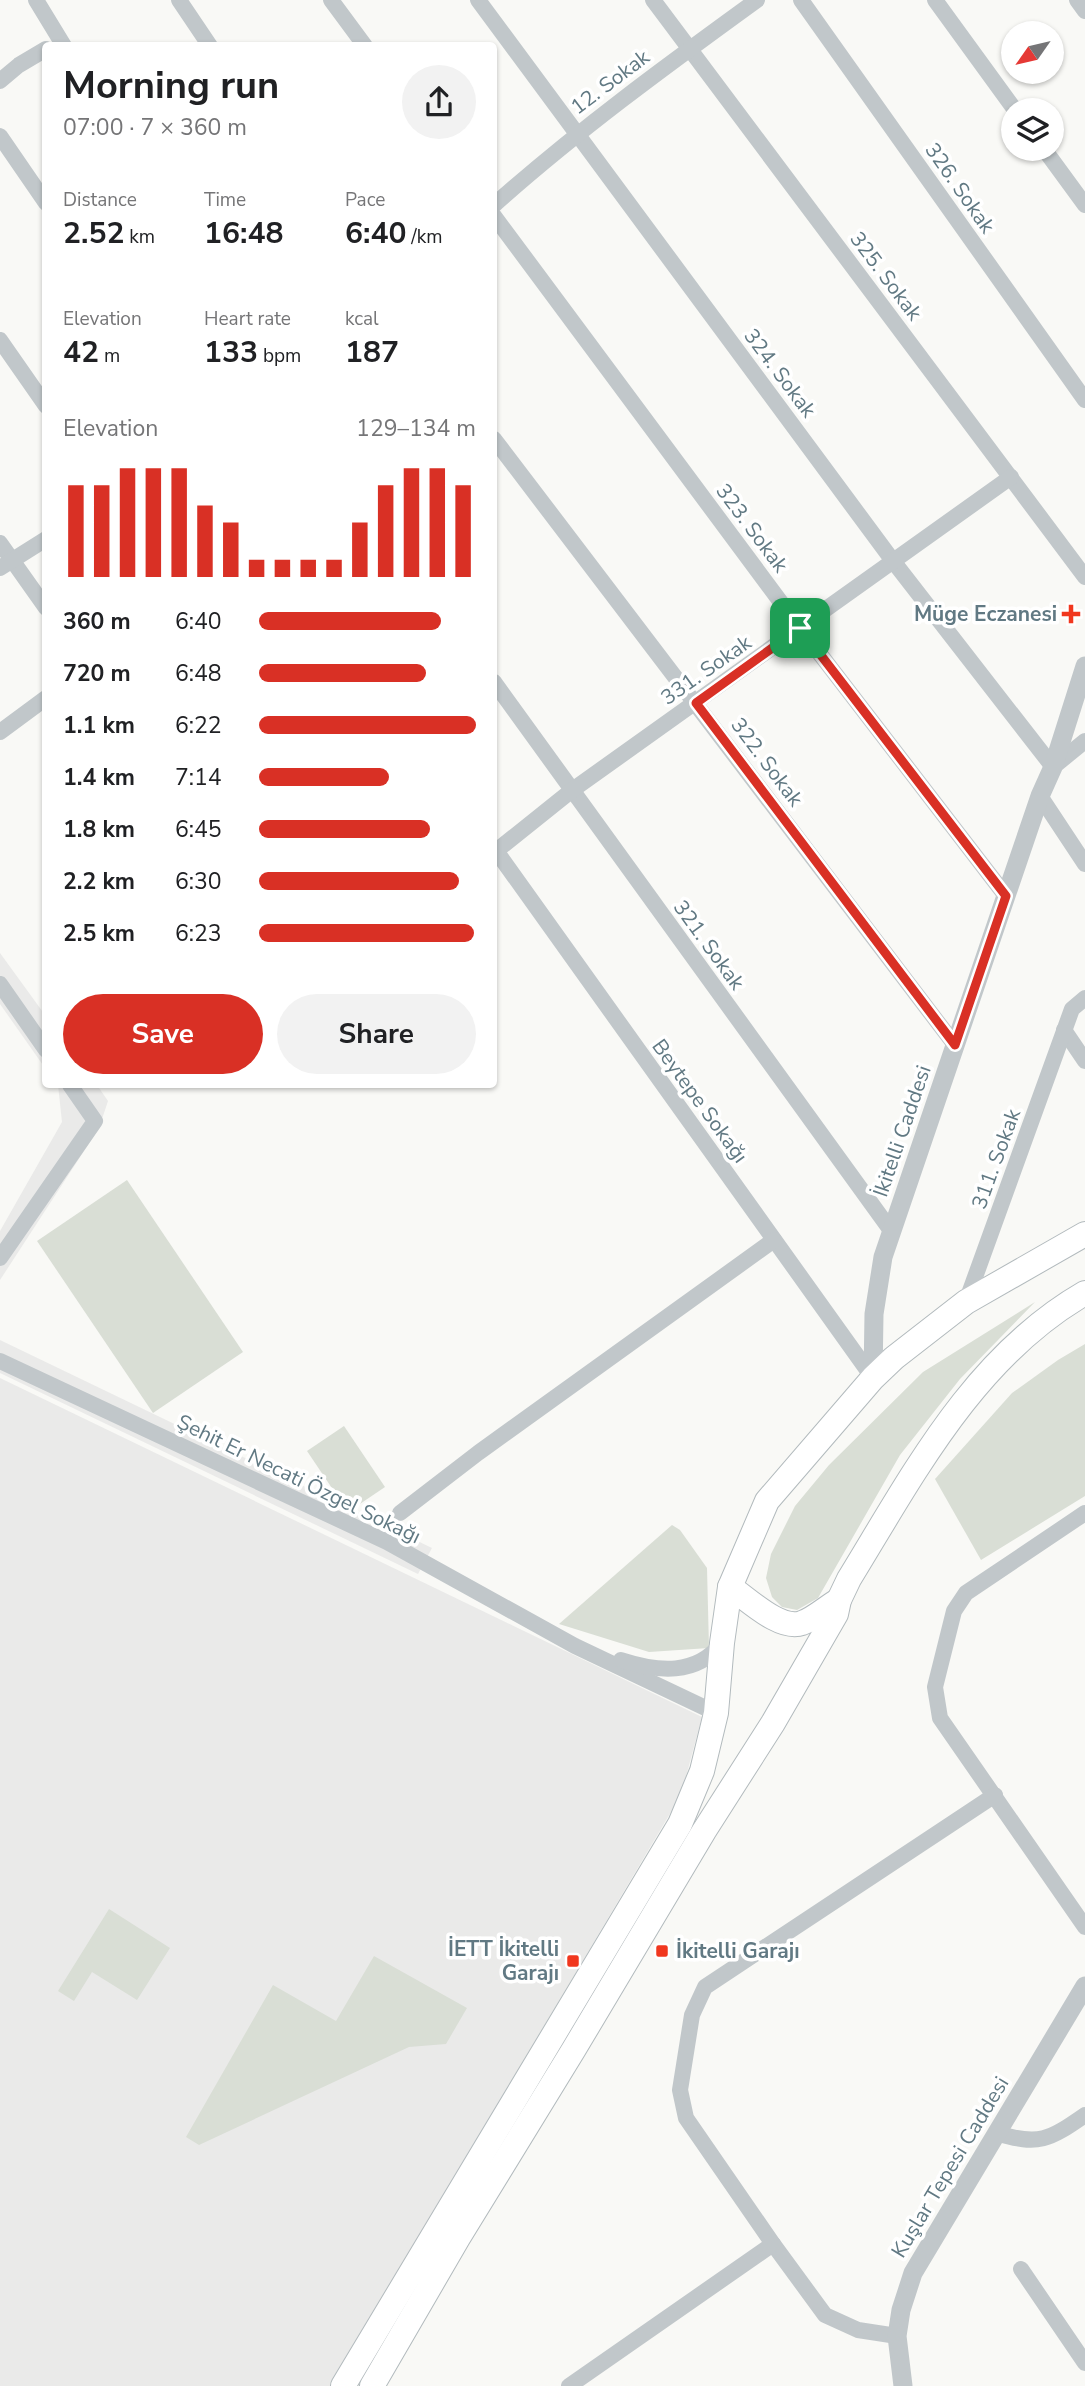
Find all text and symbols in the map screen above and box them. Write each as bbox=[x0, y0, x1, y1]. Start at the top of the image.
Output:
north arrow bbox=[1001, 21, 1064, 84]
map controls bbox=[1001, 21, 1064, 161]
street label: 12. Sokak bbox=[565, 43, 656, 121]
text: Morning run bbox=[63, 60, 279, 111]
button: share bbox=[402, 65, 476, 139]
button: layers bbox=[1001, 98, 1064, 161]
text: 07:00 · 7 × 360 m bbox=[63, 112, 247, 143]
street label: 326. Sokak bbox=[919, 137, 1002, 239]
text: Distance bbox=[63, 187, 137, 213]
text: Time bbox=[204, 187, 246, 213]
text: Pace bbox=[345, 187, 385, 213]
text: 2.52 bbox=[63, 213, 124, 254]
text: 16:48 bbox=[204, 213, 283, 254]
text: 6:40 bbox=[345, 213, 406, 254]
text: km bbox=[124, 224, 155, 250]
text: /km bbox=[406, 224, 442, 250]
street label: 325. Sokak bbox=[843, 226, 929, 327]
text: Elevation bbox=[63, 306, 142, 332]
text: Heart rate bbox=[204, 306, 291, 332]
text: kcal bbox=[345, 306, 379, 332]
street label: 324. Sokak bbox=[737, 323, 823, 424]
text: 42 bbox=[63, 332, 99, 373]
text: 133 bbox=[204, 332, 258, 373]
text: 187 bbox=[345, 332, 399, 373]
text: m bbox=[99, 343, 120, 369]
text: bpm bbox=[258, 343, 301, 369]
text: Elevation bbox=[63, 413, 158, 444]
text: 129–134 m bbox=[356, 413, 476, 444]
street label: 323. Sokak bbox=[709, 478, 795, 579]
pin bbox=[770, 598, 830, 658]
place label: Müge Eczanesi bbox=[914, 600, 1057, 628]
text: 360 m bbox=[63, 606, 131, 637]
text: 6:40 bbox=[175, 606, 222, 637]
marker: Müge Eczanesi bbox=[1063, 606, 1079, 622]
icon: arrive bbox=[781, 609, 819, 647]
street label: 331. Sokak bbox=[655, 628, 757, 711]
text: 720 m bbox=[63, 658, 131, 689]
text: 6:48 bbox=[175, 658, 222, 689]
text: 1.1 km bbox=[63, 710, 135, 741]
text: 6:22 bbox=[175, 710, 222, 741]
street label: 322. Sokak bbox=[724, 712, 810, 813]
text: 1.4 km bbox=[63, 762, 135, 793]
text: 7:14 bbox=[175, 762, 222, 793]
text: 1.8 km bbox=[63, 814, 135, 845]
text: 6:45 bbox=[175, 814, 222, 845]
text: 2.2 km bbox=[63, 866, 135, 897]
text: 6:30 bbox=[175, 866, 222, 897]
street label: 321. Sokak bbox=[667, 894, 751, 996]
text: 2.5 km bbox=[63, 918, 135, 949]
text: 6:23 bbox=[175, 918, 222, 949]
button: Save bbox=[63, 994, 263, 1074]
button: Share bbox=[277, 994, 476, 1074]
street label: Beytepe Sokağı bbox=[646, 1033, 754, 1169]
street label: İkitelli Caddesi bbox=[866, 1061, 938, 1201]
street label: 311. Sokak bbox=[965, 1105, 1027, 1213]
street label: Şehit Er Necati Özgel Sokağı bbox=[172, 1408, 426, 1550]
place label: İETT İkitelli Garajı bbox=[448, 1935, 559, 1987]
place label: İkitelli Garajı bbox=[676, 1937, 800, 1965]
marker: İkitelli Garajı bbox=[654, 1943, 670, 1959]
marker: İETT İkitelli Garajı bbox=[565, 1953, 581, 1969]
street label: Kuşlar Tepesi Caddesi bbox=[885, 2071, 1015, 2263]

